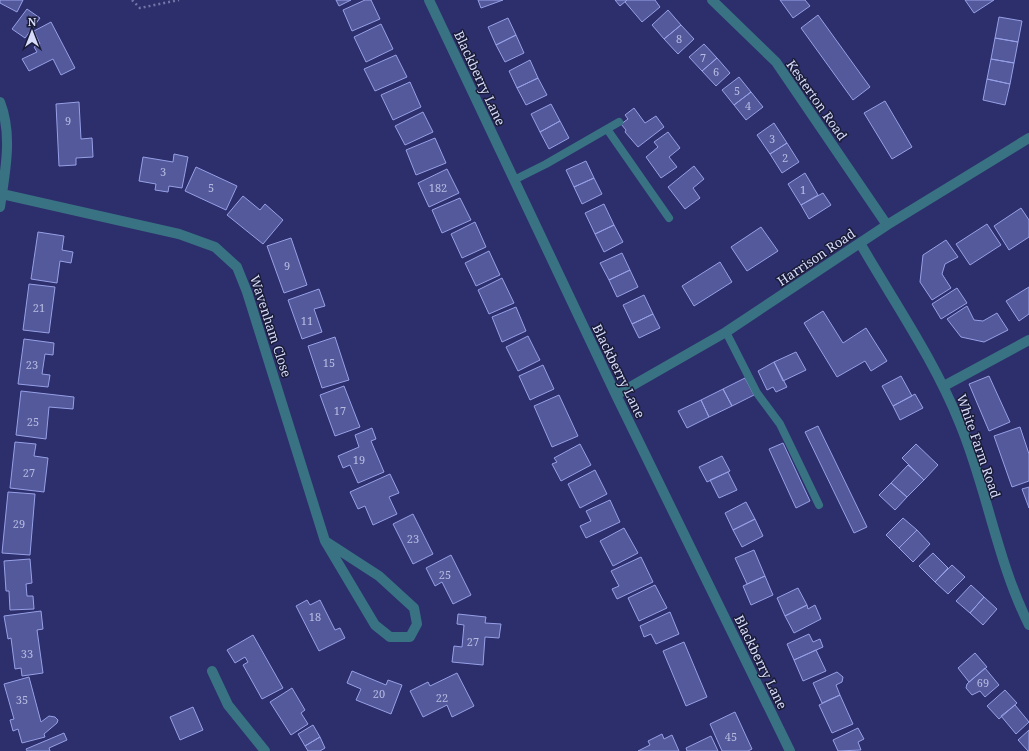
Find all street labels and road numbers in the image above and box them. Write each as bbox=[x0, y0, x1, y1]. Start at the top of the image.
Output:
street label: Blackberry Lane bbox=[450, 28, 510, 128]
street label: Kesterton Road bbox=[783, 56, 851, 144]
street label: Harrison Road bbox=[773, 224, 859, 290]
street label: Wavenham Close bbox=[246, 273, 296, 379]
street label: Blackberry Lane bbox=[588, 321, 650, 421]
street label: White Farm Road bbox=[953, 392, 1005, 500]
street label: Blackberry Lane bbox=[730, 612, 792, 712]

